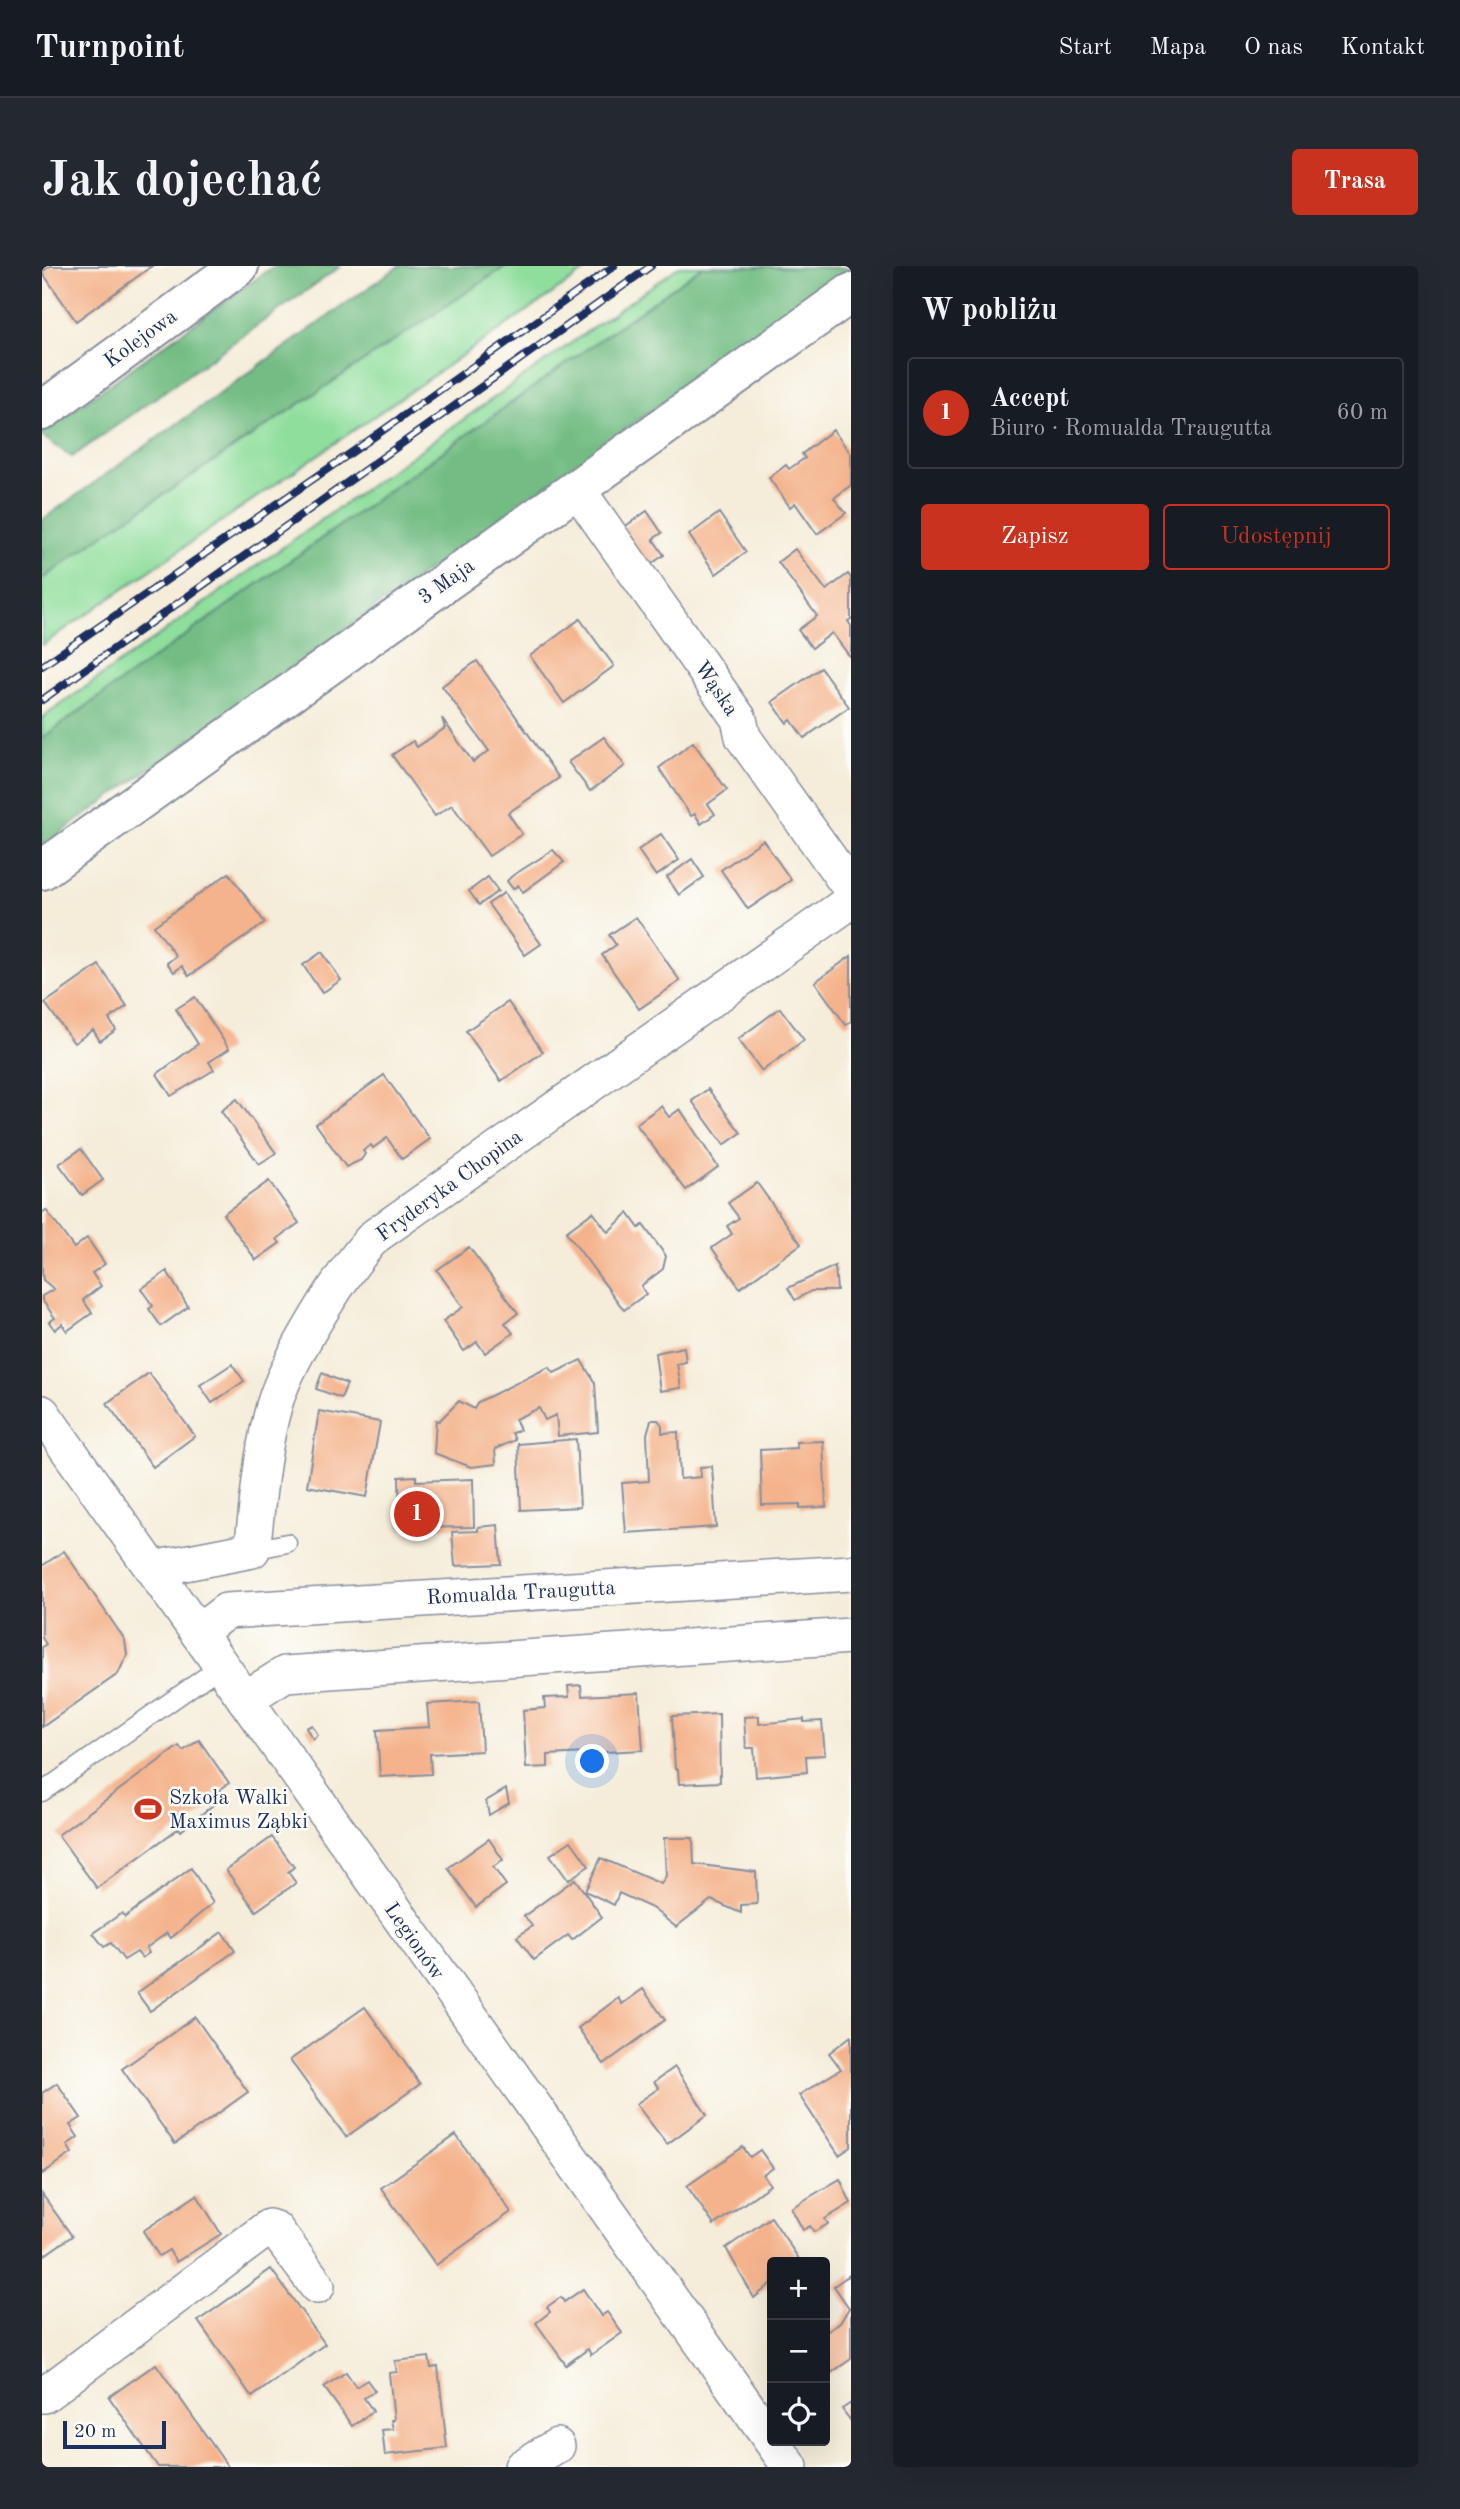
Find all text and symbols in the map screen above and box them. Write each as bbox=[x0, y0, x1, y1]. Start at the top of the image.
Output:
text: Turnpoint bbox=[35, 32, 184, 65]
text: Start bbox=[1058, 36, 1112, 60]
text: Mapa bbox=[1150, 36, 1206, 60]
text: O nas bbox=[1244, 36, 1303, 60]
text: Kontakt bbox=[1341, 36, 1425, 60]
button: Trasa bbox=[1292, 149, 1418, 215]
text: Jak dojechać bbox=[42, 158, 323, 207]
text: W pobliżu bbox=[921, 296, 1057, 326]
street label: Kolejowa bbox=[101, 306, 181, 373]
text: Accept bbox=[990, 386, 1069, 412]
text: 1 bbox=[939, 401, 953, 424]
text: 60 m bbox=[1337, 401, 1388, 424]
text: Biuro · Romualda Traugutta bbox=[990, 417, 1272, 440]
button: Zapisz bbox=[921, 504, 1149, 570]
button: Udostępnij bbox=[1163, 504, 1390, 570]
street label: 3 Maja bbox=[415, 556, 479, 609]
street label: Wąska bbox=[690, 657, 742, 720]
street label: Fryderyka Chopina bbox=[373, 1126, 527, 1246]
pin: 1 bbox=[394, 1488, 440, 1540]
street label: Romualda Traugutta bbox=[426, 1578, 616, 1609]
your location bbox=[575, 1744, 609, 1778]
place label: Szkoła Walki Maximus Ząbki bbox=[169, 1788, 308, 1833]
sports icon: Szkoła Walki Maximus Ząbki bbox=[133, 1794, 163, 1824]
street label: Legionów bbox=[380, 1899, 448, 1984]
map controls bbox=[767, 2257, 830, 2446]
button: + bbox=[767, 2257, 830, 2320]
button: − bbox=[767, 2320, 830, 2383]
button: locate bbox=[767, 2383, 830, 2446]
scale bar bbox=[63, 2418, 166, 2450]
text: 20 m bbox=[74, 2423, 116, 2442]

